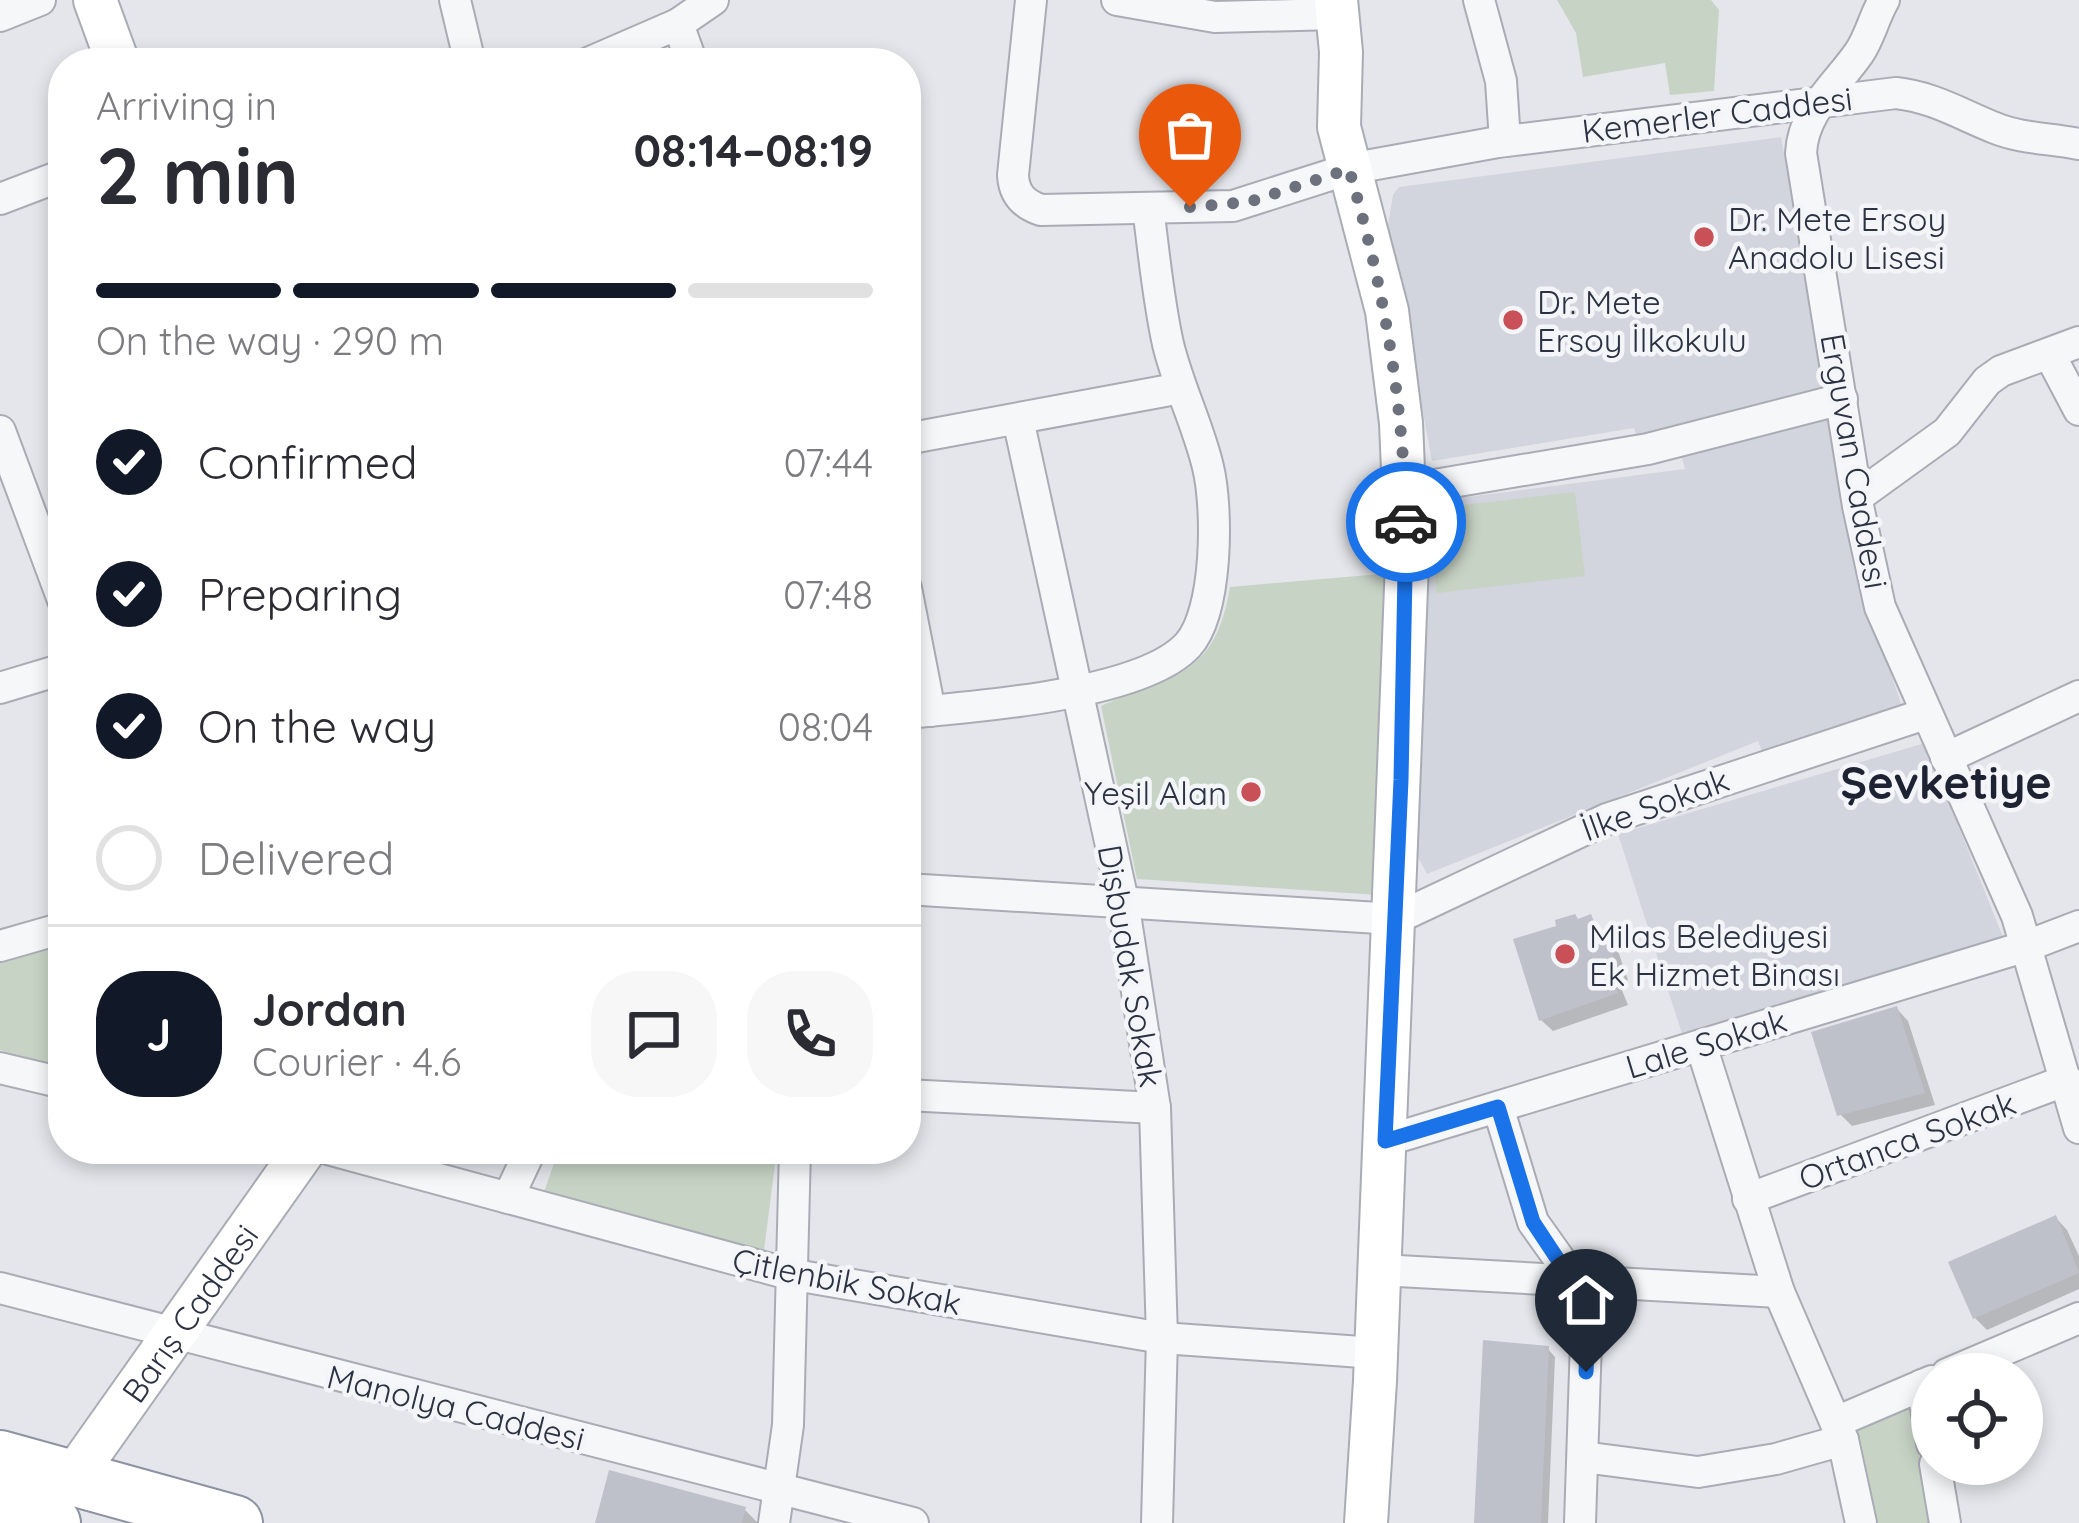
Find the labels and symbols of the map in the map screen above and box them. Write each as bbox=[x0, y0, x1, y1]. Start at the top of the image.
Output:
street label: Kemerler Caddesi bbox=[1579, 77, 1855, 151]
pin bbox=[1139, 84, 1241, 207]
place label: Dr. Mete Ersoy Anadolu Lisesi bbox=[1728, 198, 1946, 277]
marker: Dr. Mete Ersoy Anadolu Lisesi bbox=[1691, 224, 1717, 250]
place label: Dr. Mete Ersoy İlkokulu bbox=[1537, 281, 1747, 360]
marker: Dr. Mete Ersoy İlkokulu bbox=[1500, 307, 1526, 333]
street label: Erguvan Caddesi bbox=[1812, 330, 1898, 592]
courier bbox=[1346, 462, 1466, 582]
district label: Şevketiye bbox=[1840, 754, 2052, 810]
street label: İlke Sokak bbox=[1576, 758, 1734, 850]
place label: Yeşil Alan bbox=[1084, 772, 1227, 813]
marker: Yeşil Alan bbox=[1238, 779, 1264, 805]
street label: Dişbudak Sokak bbox=[1090, 842, 1172, 1090]
place label: Milas Belediyesi Ek Hizmet Binası bbox=[1589, 915, 1840, 994]
marker: Milas Belediyesi Ek Hizmet Binası bbox=[1552, 941, 1578, 967]
street label: Lale Sokak bbox=[1621, 999, 1791, 1087]
street label: Ortanca Sokak bbox=[1793, 1082, 2021, 1198]
street label: Barış Caddesi bbox=[112, 1216, 266, 1410]
street label: Çitlenbik Sokak bbox=[729, 1239, 965, 1323]
pin bbox=[1535, 1249, 1637, 1372]
street label: Manolya Caddesi bbox=[323, 1355, 589, 1459]

